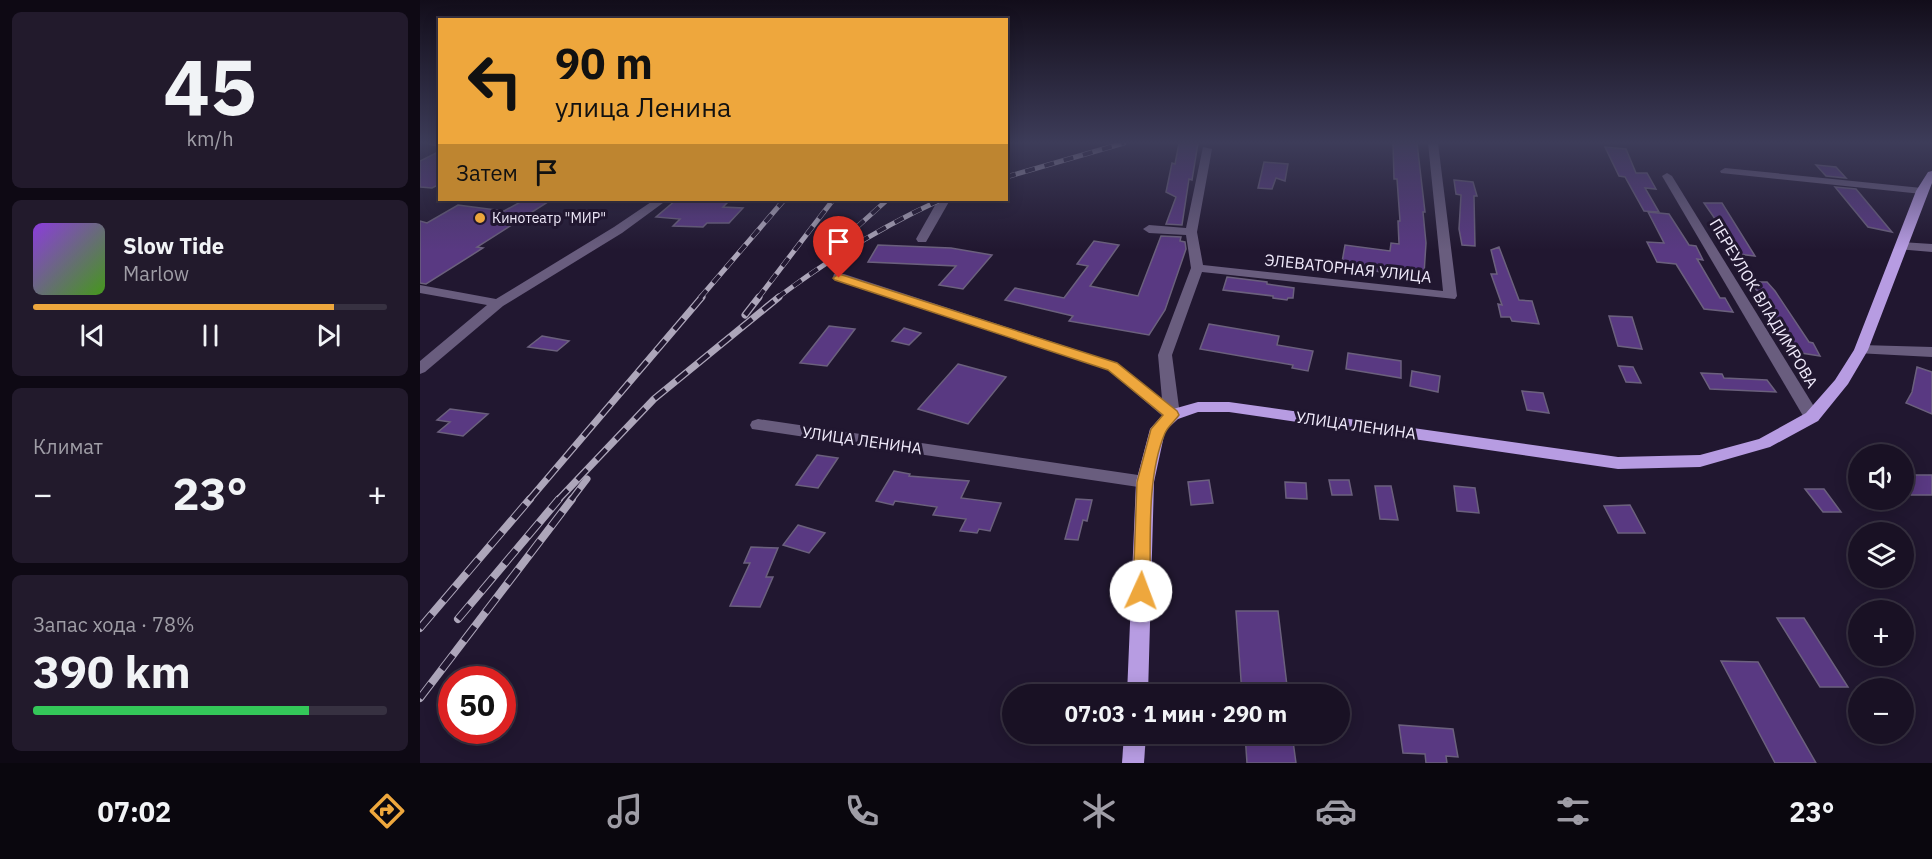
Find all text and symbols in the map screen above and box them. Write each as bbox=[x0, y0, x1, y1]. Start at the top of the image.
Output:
text: 45 bbox=[163, 35, 257, 136]
text: 90 m bbox=[555, 36, 653, 91]
icon: left bbox=[456, 42, 534, 120]
text: улица Ленина bbox=[555, 89, 732, 124]
text: km/h bbox=[186, 125, 234, 152]
icon: arrive bbox=[530, 156, 563, 189]
text: Затем bbox=[456, 158, 518, 187]
place label: Кинотеатр "МИР" bbox=[492, 209, 606, 227]
marker: Кинотеатр "МИР" bbox=[473, 211, 487, 225]
street label: ПЕРЕУЛОК ВЛАДИМРОВА bbox=[1705, 215, 1823, 391]
pin bbox=[813, 216, 864, 278]
icon: arrive bbox=[822, 225, 855, 258]
text: Slow Tide bbox=[123, 231, 224, 260]
street label: ЭЛЕВАТОРНАЯ УЛИЦА bbox=[1263, 249, 1433, 287]
text: Marlow bbox=[123, 260, 189, 287]
icon: previous bbox=[76, 319, 109, 352]
icon: pause bbox=[194, 319, 227, 352]
icon: next bbox=[312, 319, 345, 352]
street label: УЛИЦА ЛЕНИНА bbox=[1295, 407, 1417, 443]
street label: УЛИЦА ЛЕНИНА bbox=[801, 422, 923, 458]
text: Климат bbox=[33, 433, 103, 460]
map controls bbox=[1848, 444, 1914, 744]
button: sound bbox=[1848, 444, 1914, 510]
text: 23° bbox=[172, 464, 248, 522]
text: − bbox=[33, 472, 53, 515]
text: + bbox=[367, 472, 387, 515]
button: layers bbox=[1848, 522, 1914, 588]
position arrow bbox=[1109, 559, 1173, 623]
button: + bbox=[1848, 600, 1914, 666]
text: Запас хода · 78% bbox=[33, 611, 195, 638]
text: 390 km bbox=[33, 642, 191, 700]
speed limit sign: 50 bbox=[438, 666, 516, 744]
button: − bbox=[1848, 678, 1914, 744]
text: 07:03 · 1 мин · 290 m bbox=[1065, 699, 1287, 728]
icon: directions bbox=[366, 790, 408, 832]
icon: music bbox=[604, 790, 646, 832]
icon: phone bbox=[841, 790, 883, 832]
icon: climate bbox=[1078, 790, 1120, 832]
icon: car bbox=[1315, 790, 1357, 832]
icon: filters bbox=[1552, 790, 1594, 832]
text: 07:02 bbox=[98, 794, 171, 829]
text: 23° bbox=[1789, 794, 1834, 829]

